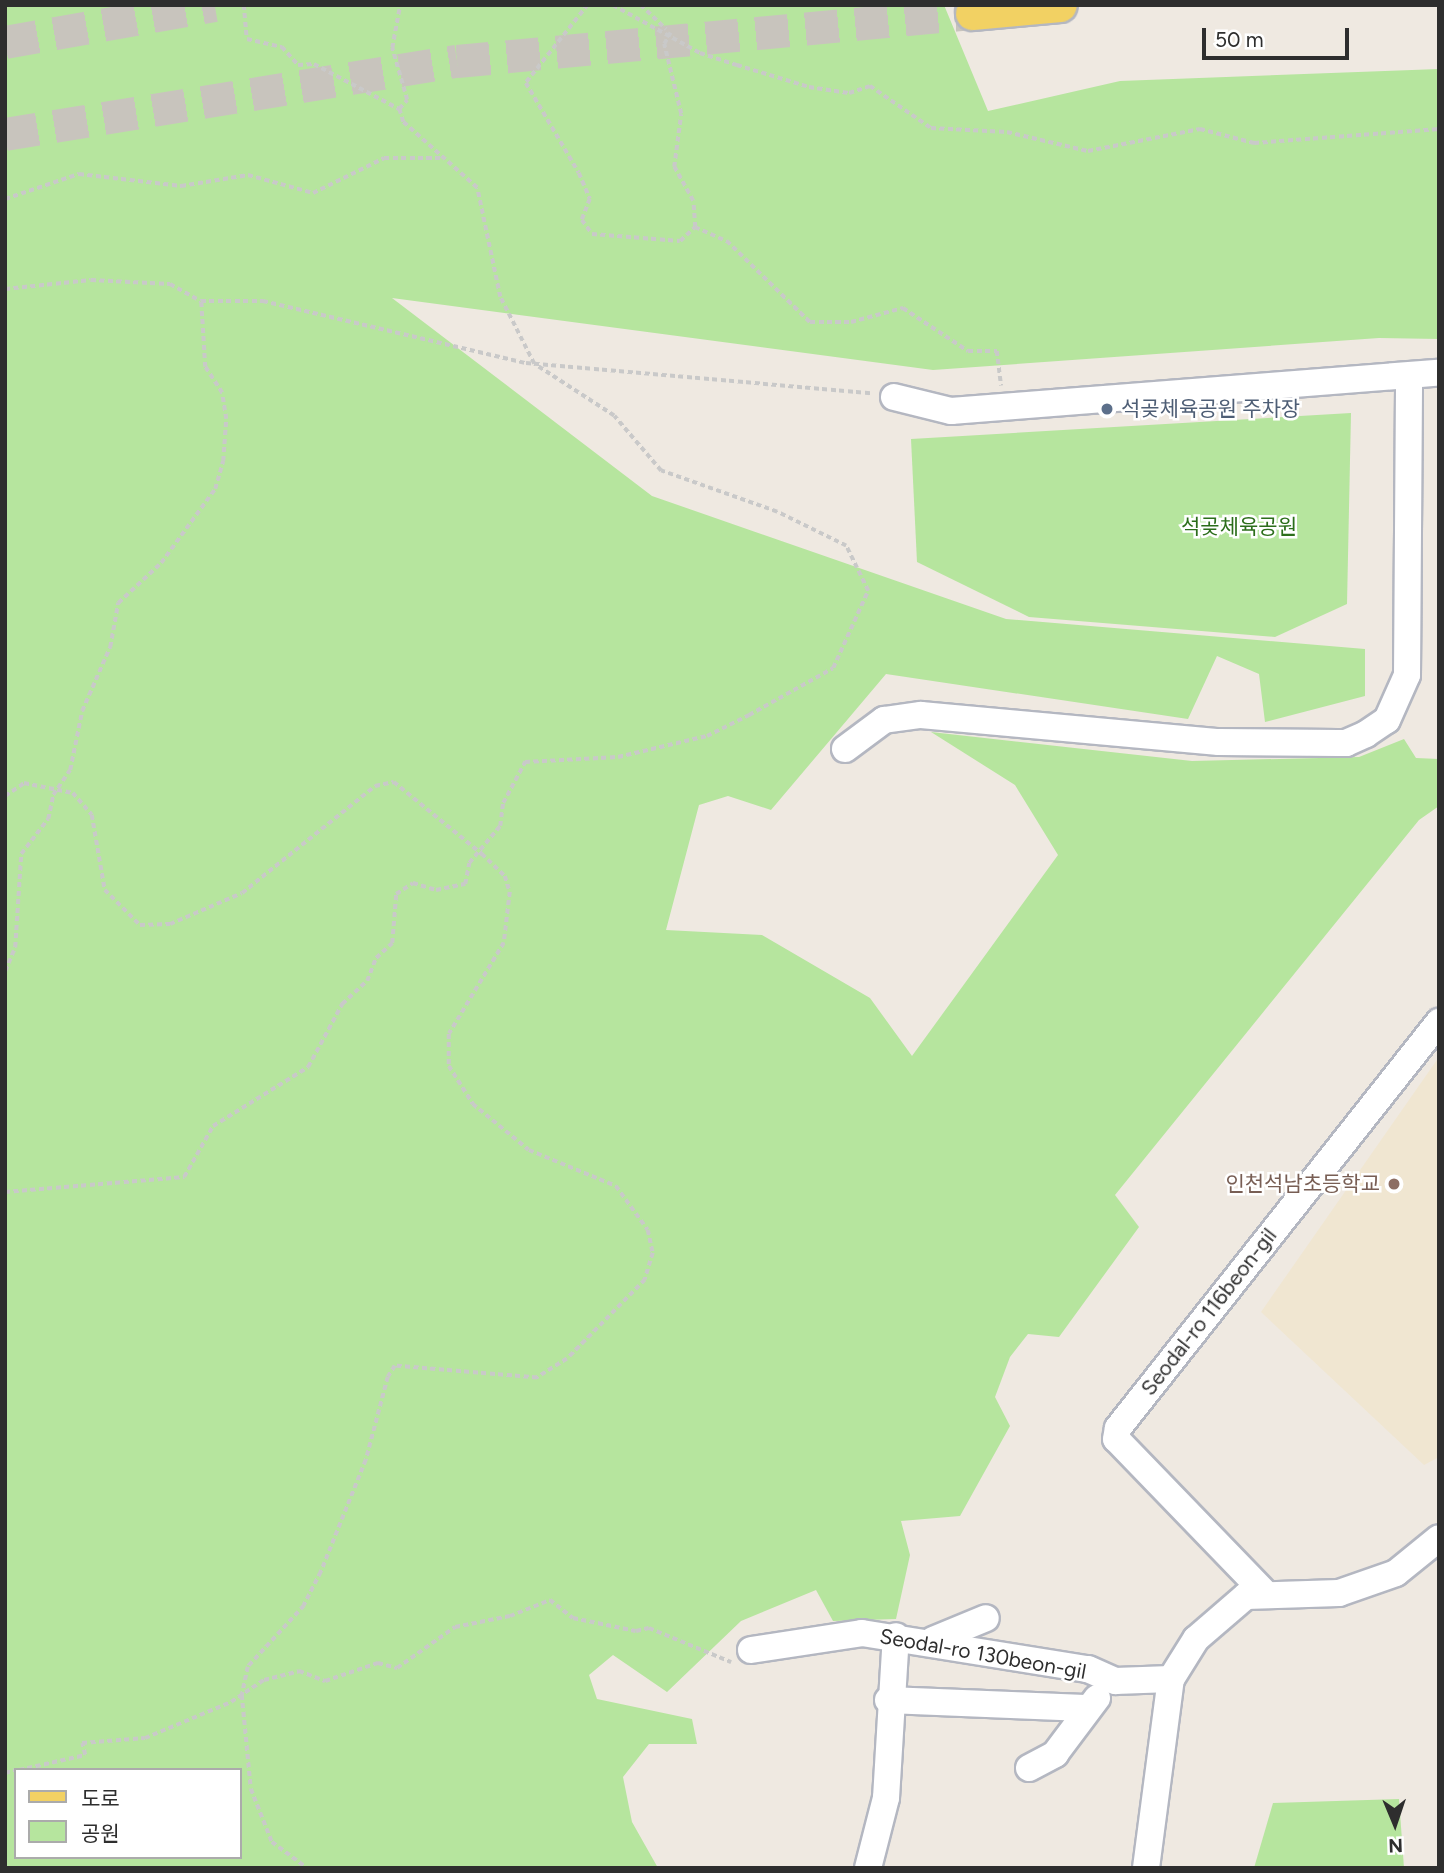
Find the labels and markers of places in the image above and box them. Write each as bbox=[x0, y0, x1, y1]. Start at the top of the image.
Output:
place label: 석곶체육공원 주차장 bbox=[1121, 396, 1300, 422]
marker: 석곶체육공원 주차장 bbox=[1099, 401, 1115, 417]
place label: 인천석남초등학교 bbox=[1225, 1171, 1380, 1197]
marker: 인천석남초등학교 bbox=[1386, 1176, 1402, 1192]

